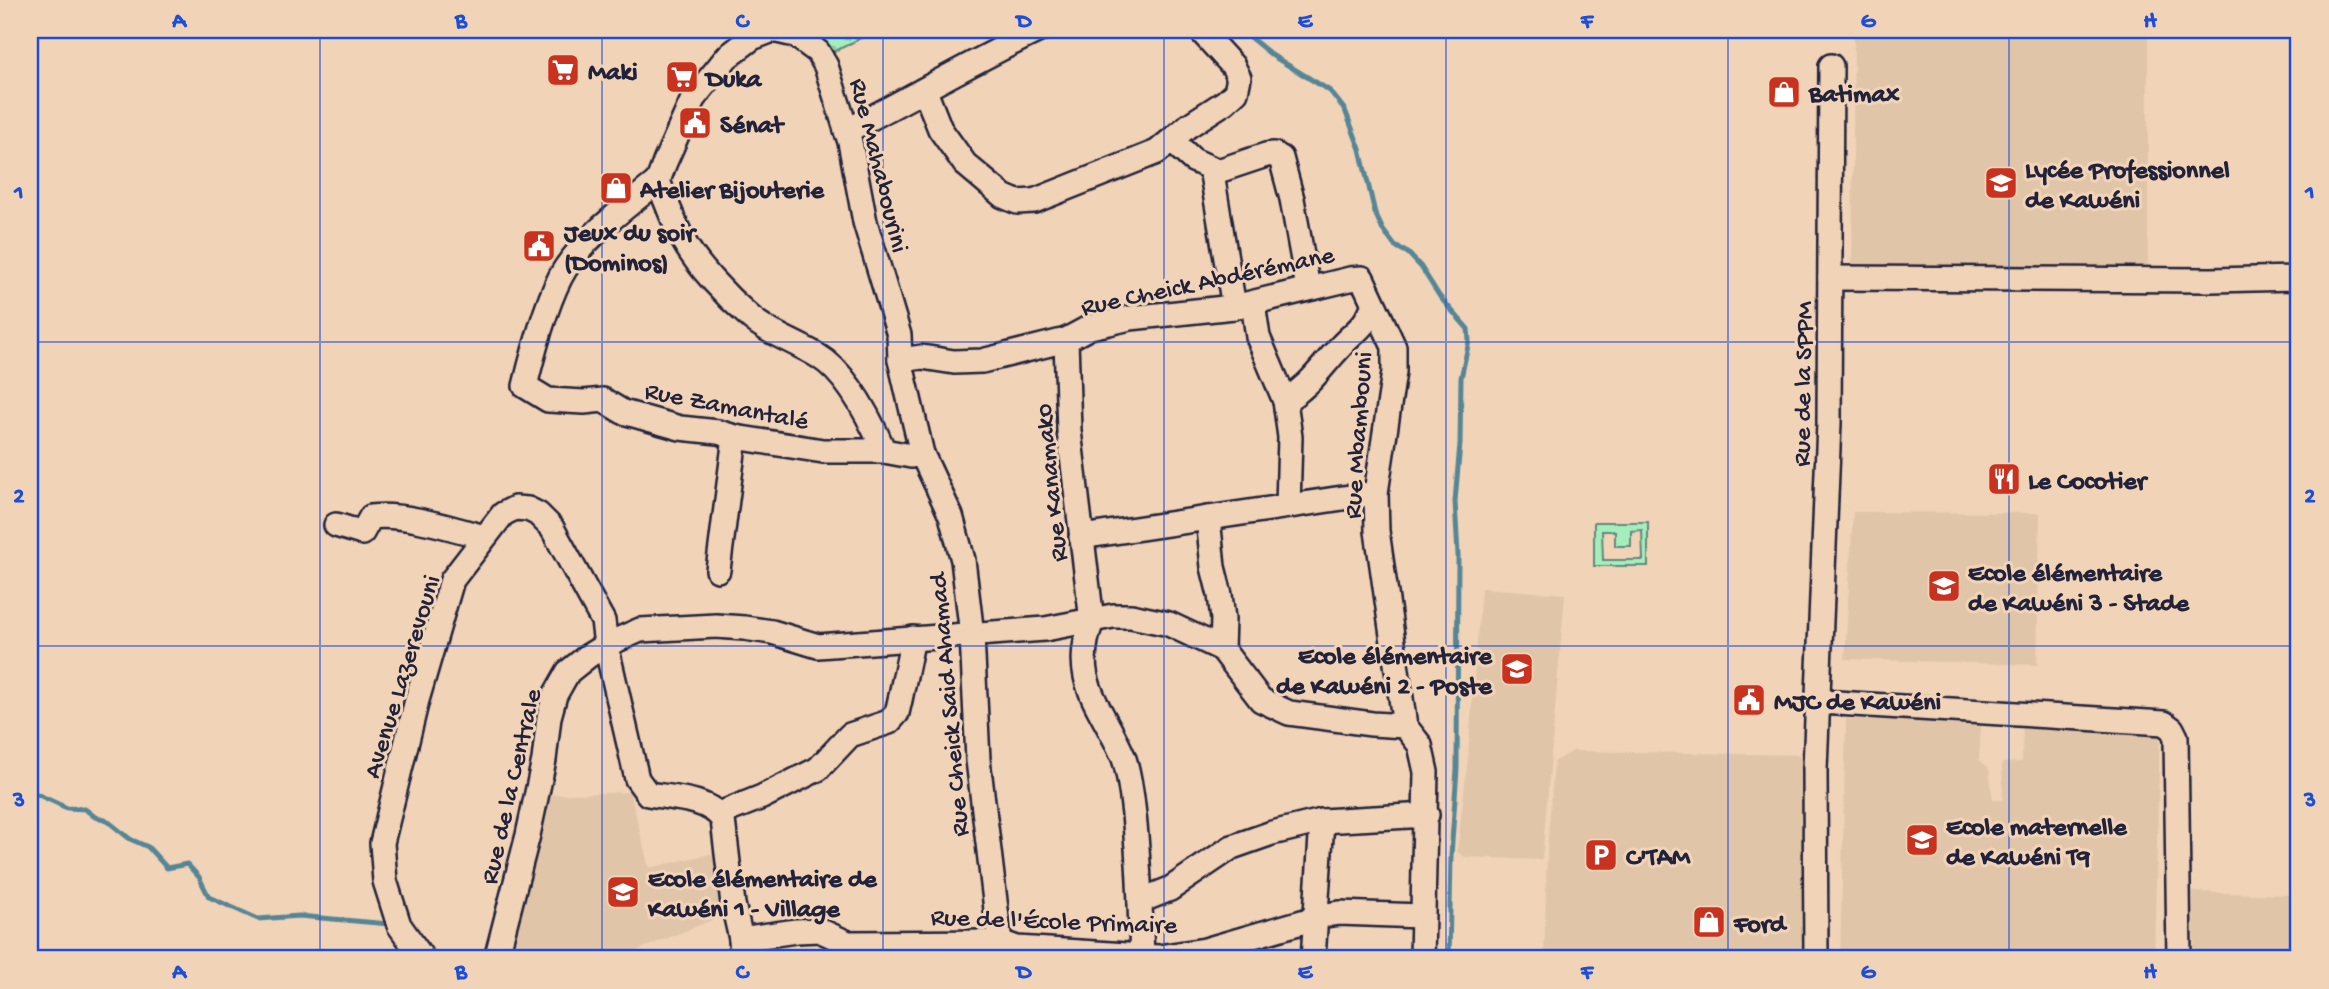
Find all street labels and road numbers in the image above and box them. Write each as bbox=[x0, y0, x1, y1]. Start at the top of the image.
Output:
street label: Rue Mahabourini bbox=[840, 76, 913, 256]
street label: Rue Cheick Abdérémane bbox=[1078, 241, 1338, 325]
street label: Rue de la SPPM bbox=[1789, 300, 1822, 467]
street label: Rue Mbambouni bbox=[1339, 351, 1382, 520]
street label: Rue Zamantalé bbox=[642, 377, 811, 440]
street label: Rue Kanamako bbox=[1030, 402, 1077, 563]
street label: Rue Cheick Said Ahamad bbox=[924, 570, 978, 838]
street label: Avenue Lazerevouni bbox=[359, 572, 450, 783]
street label: Rue de la Centrale bbox=[476, 686, 551, 888]
street label: Rue de l'École Primaire bbox=[930, 904, 1178, 943]

